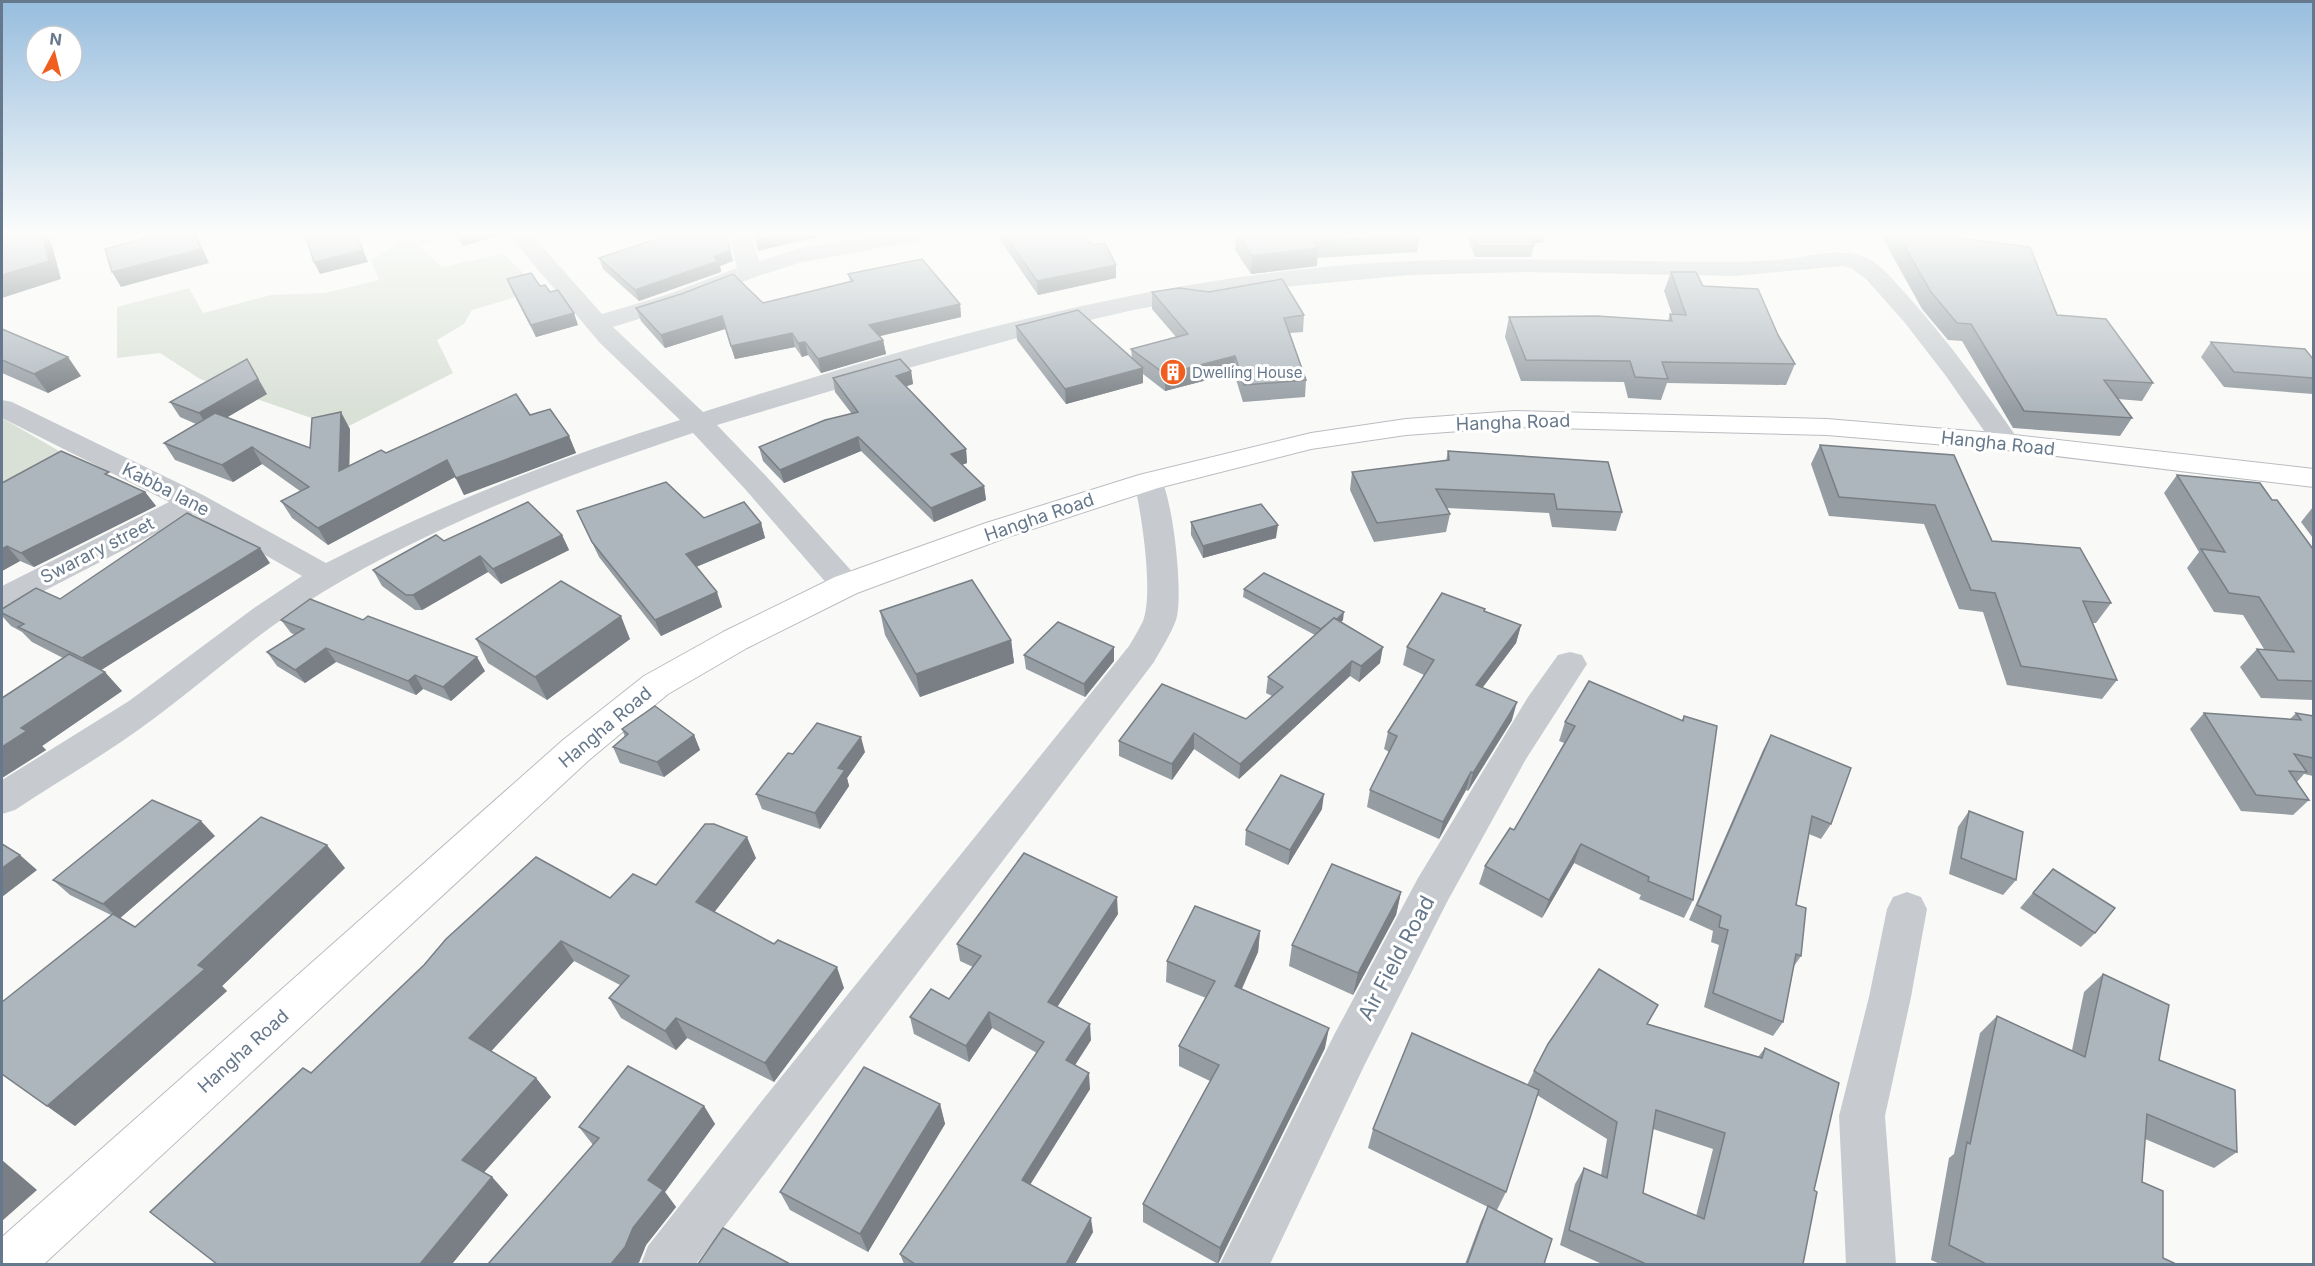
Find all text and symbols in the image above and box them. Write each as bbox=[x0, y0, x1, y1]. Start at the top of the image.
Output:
north arrow bbox=[24, 24, 84, 84]
text: N bbox=[49, 28, 63, 50]
building icon: Dwelling House bbox=[1158, 357, 1188, 387]
place label: Dwelling House bbox=[1192, 363, 1302, 382]
street label: Hangha Road bbox=[1455, 410, 1571, 434]
street label: Hangha Road bbox=[1940, 427, 2056, 459]
street label: Kabba lane bbox=[119, 458, 213, 520]
street label: Hangha Road bbox=[982, 488, 1096, 546]
street label: Swarary street bbox=[37, 512, 157, 588]
street label: Hangha Road bbox=[554, 682, 656, 772]
street label: Air Field Road bbox=[1353, 891, 1439, 1025]
street label: Hangha Road bbox=[193, 1005, 293, 1097]

